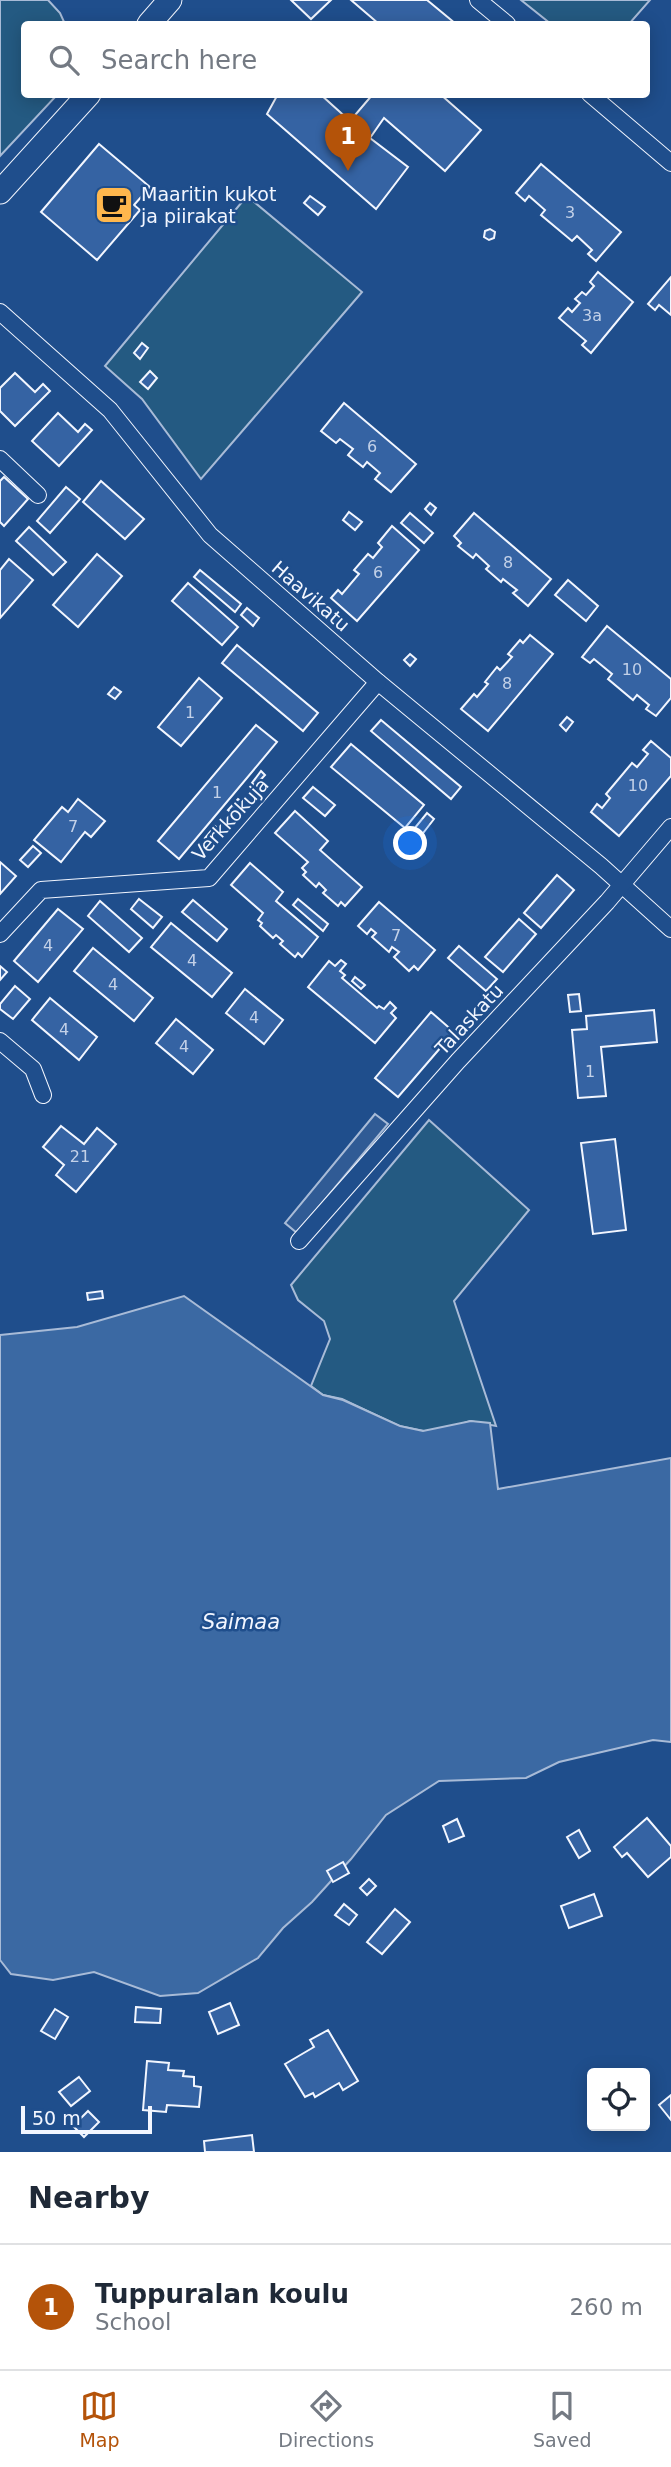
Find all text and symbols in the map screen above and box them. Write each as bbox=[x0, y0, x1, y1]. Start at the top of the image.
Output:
search box bbox=[21, 21, 650, 98]
icon: search bbox=[45, 41, 83, 79]
text: Search here bbox=[101, 45, 257, 75]
pin: 1 bbox=[325, 113, 371, 171]
place label: Maaritin kukot ja piirakat bbox=[140, 183, 276, 227]
cafe icon: Maaritin kukot ja piirakat bbox=[93, 184, 135, 226]
house number: 3 bbox=[565, 203, 575, 222]
house number: 3a bbox=[582, 306, 602, 325]
house number: 6 bbox=[367, 437, 377, 456]
house number: 8 bbox=[503, 553, 513, 572]
street label: Haavikatu bbox=[268, 556, 354, 636]
house number: 6 bbox=[373, 563, 383, 582]
house number: 10 bbox=[622, 660, 642, 679]
house number: 8 bbox=[502, 674, 512, 693]
house number: 1 bbox=[185, 703, 195, 722]
street label: Verkkokuja bbox=[187, 773, 273, 865]
house number: 10 bbox=[628, 776, 648, 795]
house number: 1 bbox=[212, 783, 222, 802]
house number: 7 bbox=[68, 817, 78, 836]
your location bbox=[393, 826, 427, 860]
house number: 7 bbox=[391, 926, 401, 945]
house number: 4 bbox=[43, 936, 53, 955]
house number: 4 bbox=[187, 951, 197, 970]
house number: 4 bbox=[108, 975, 118, 994]
street label: Talaskatu bbox=[430, 979, 507, 1060]
house number: 4 bbox=[249, 1008, 259, 1027]
house number: 4 bbox=[59, 1020, 69, 1039]
house number: 4 bbox=[179, 1037, 189, 1056]
house number: 1 bbox=[585, 1062, 595, 1081]
house number: 21 bbox=[70, 1147, 90, 1166]
water label: Saimaa bbox=[202, 1610, 280, 1634]
map controls bbox=[587, 2068, 650, 2131]
button: locate bbox=[587, 2068, 650, 2131]
scale bar bbox=[21, 2103, 152, 2135]
text: 50 m bbox=[32, 2107, 81, 2129]
text: Nearby bbox=[28, 2180, 150, 2215]
text: Tuppuralan koulu bbox=[95, 2279, 349, 2309]
text: 1 bbox=[43, 2294, 59, 2320]
text: 260 m bbox=[569, 2294, 643, 2320]
text: School bbox=[95, 2309, 171, 2335]
tab: Map bbox=[79, 2387, 120, 2451]
tab: Directions bbox=[278, 2387, 374, 2451]
tab: Saved bbox=[533, 2387, 592, 2451]

